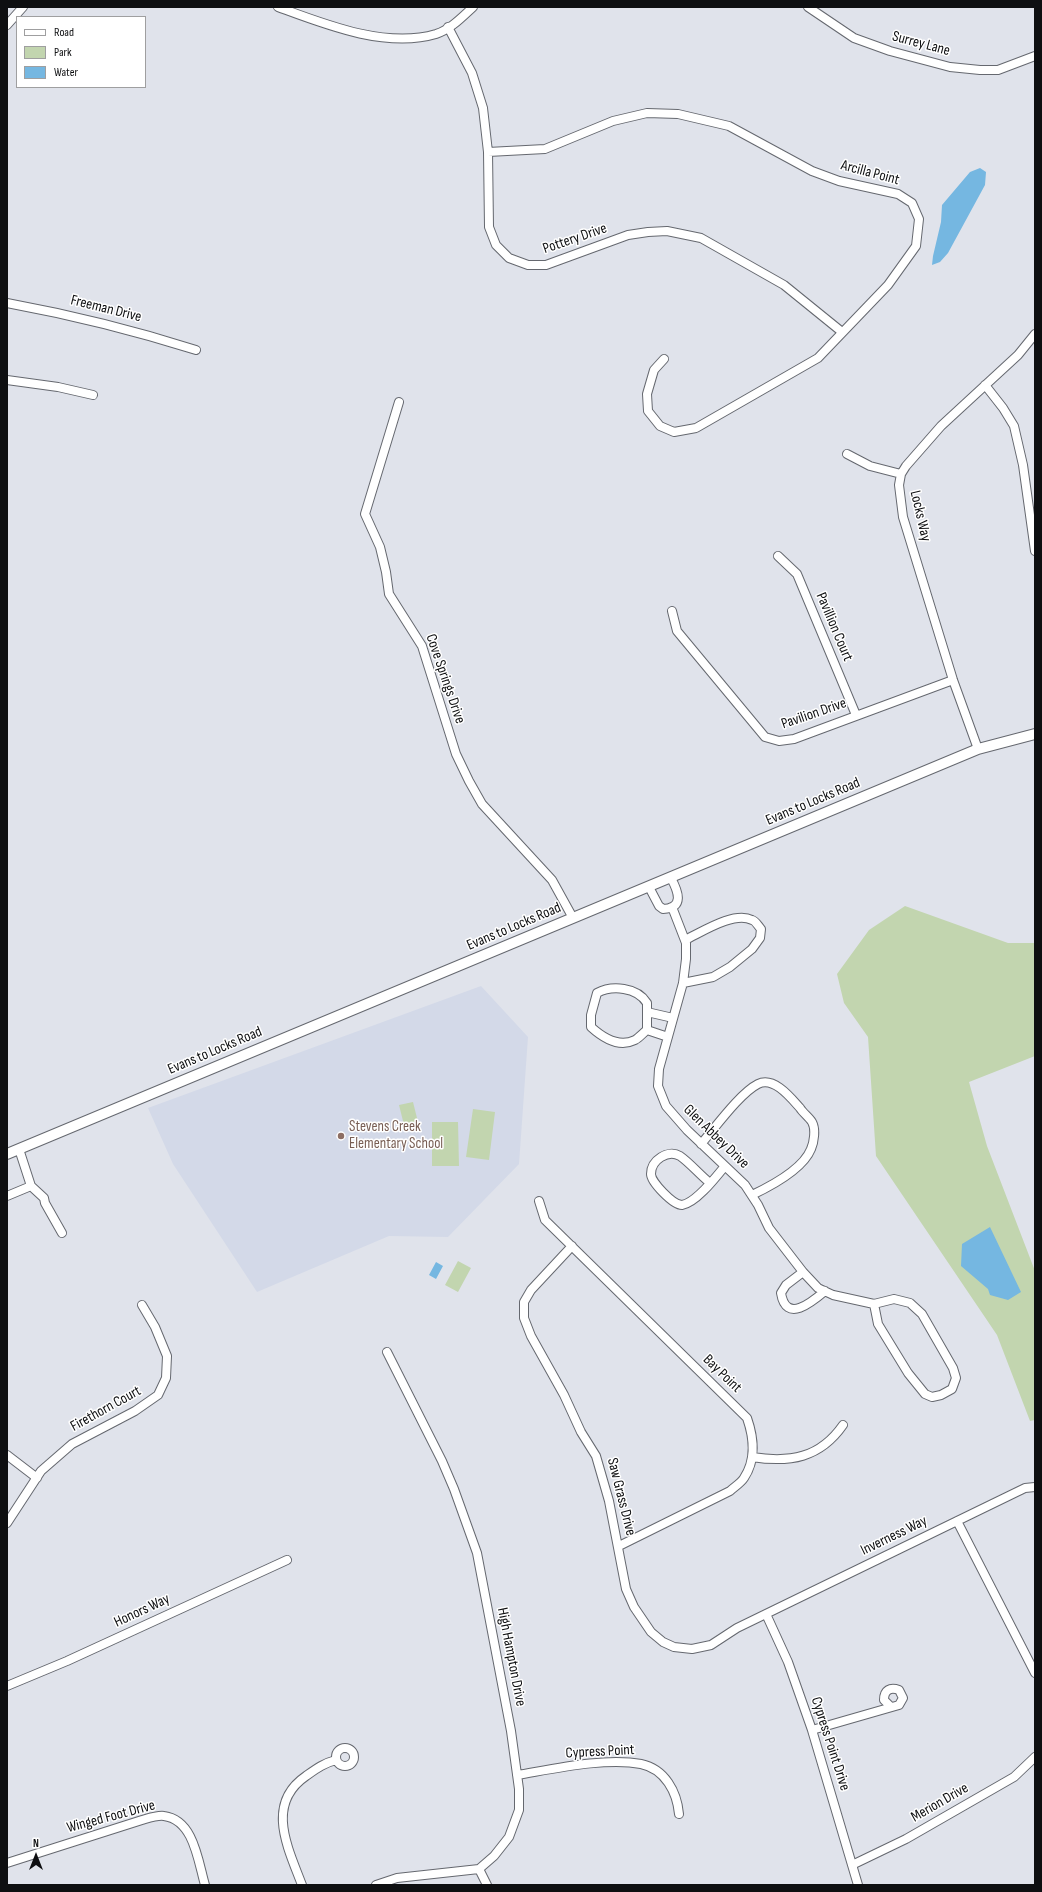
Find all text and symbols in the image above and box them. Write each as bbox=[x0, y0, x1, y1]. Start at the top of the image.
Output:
legend bbox=[16, 16, 146, 88]
text: Road bbox=[54, 25, 74, 40]
street label: Surrey Lane bbox=[890, 28, 952, 60]
text: Park bbox=[54, 45, 72, 60]
text: Water bbox=[54, 65, 78, 80]
street label: Arcilla Point bbox=[839, 157, 901, 189]
street label: Pottery Drive bbox=[541, 220, 609, 258]
street label: Freeman Drive bbox=[69, 292, 143, 326]
street label: Locks Way bbox=[905, 489, 935, 543]
street label: Pavillion Court bbox=[811, 590, 857, 664]
street label: Cove Springs Drive bbox=[421, 632, 469, 726]
street label: Pavilion Drive bbox=[779, 694, 849, 734]
street label: Evans to Locks Road bbox=[763, 774, 863, 830]
street label: Evans to Locks Road bbox=[464, 899, 564, 955]
street label: Evans to Locks Road bbox=[165, 1023, 265, 1079]
street label: Glen Abbey Drive bbox=[679, 1101, 753, 1173]
place label: Stevens Creek Elementary School bbox=[349, 1118, 443, 1153]
marker: Stevens Creek Elementary School bbox=[336, 1131, 346, 1141]
street label: Bay Point bbox=[699, 1351, 745, 1397]
street label: Firethorn Court bbox=[68, 1382, 144, 1436]
street label: Saw Grass Drive bbox=[603, 1456, 639, 1538]
street label: Inverness Way bbox=[858, 1512, 930, 1560]
street label: Honors Way bbox=[111, 1590, 173, 1632]
street label: High Hampton Drive bbox=[493, 1606, 529, 1708]
street label: Cypress Point Drive bbox=[806, 1695, 854, 1793]
street label: Cypress Point bbox=[565, 1741, 635, 1763]
street label: Merion Drive bbox=[908, 1779, 972, 1827]
street label: Winged Foot Drive bbox=[65, 1797, 157, 1837]
north arrow bbox=[16, 1836, 56, 1876]
text: N bbox=[33, 1837, 39, 1850]

